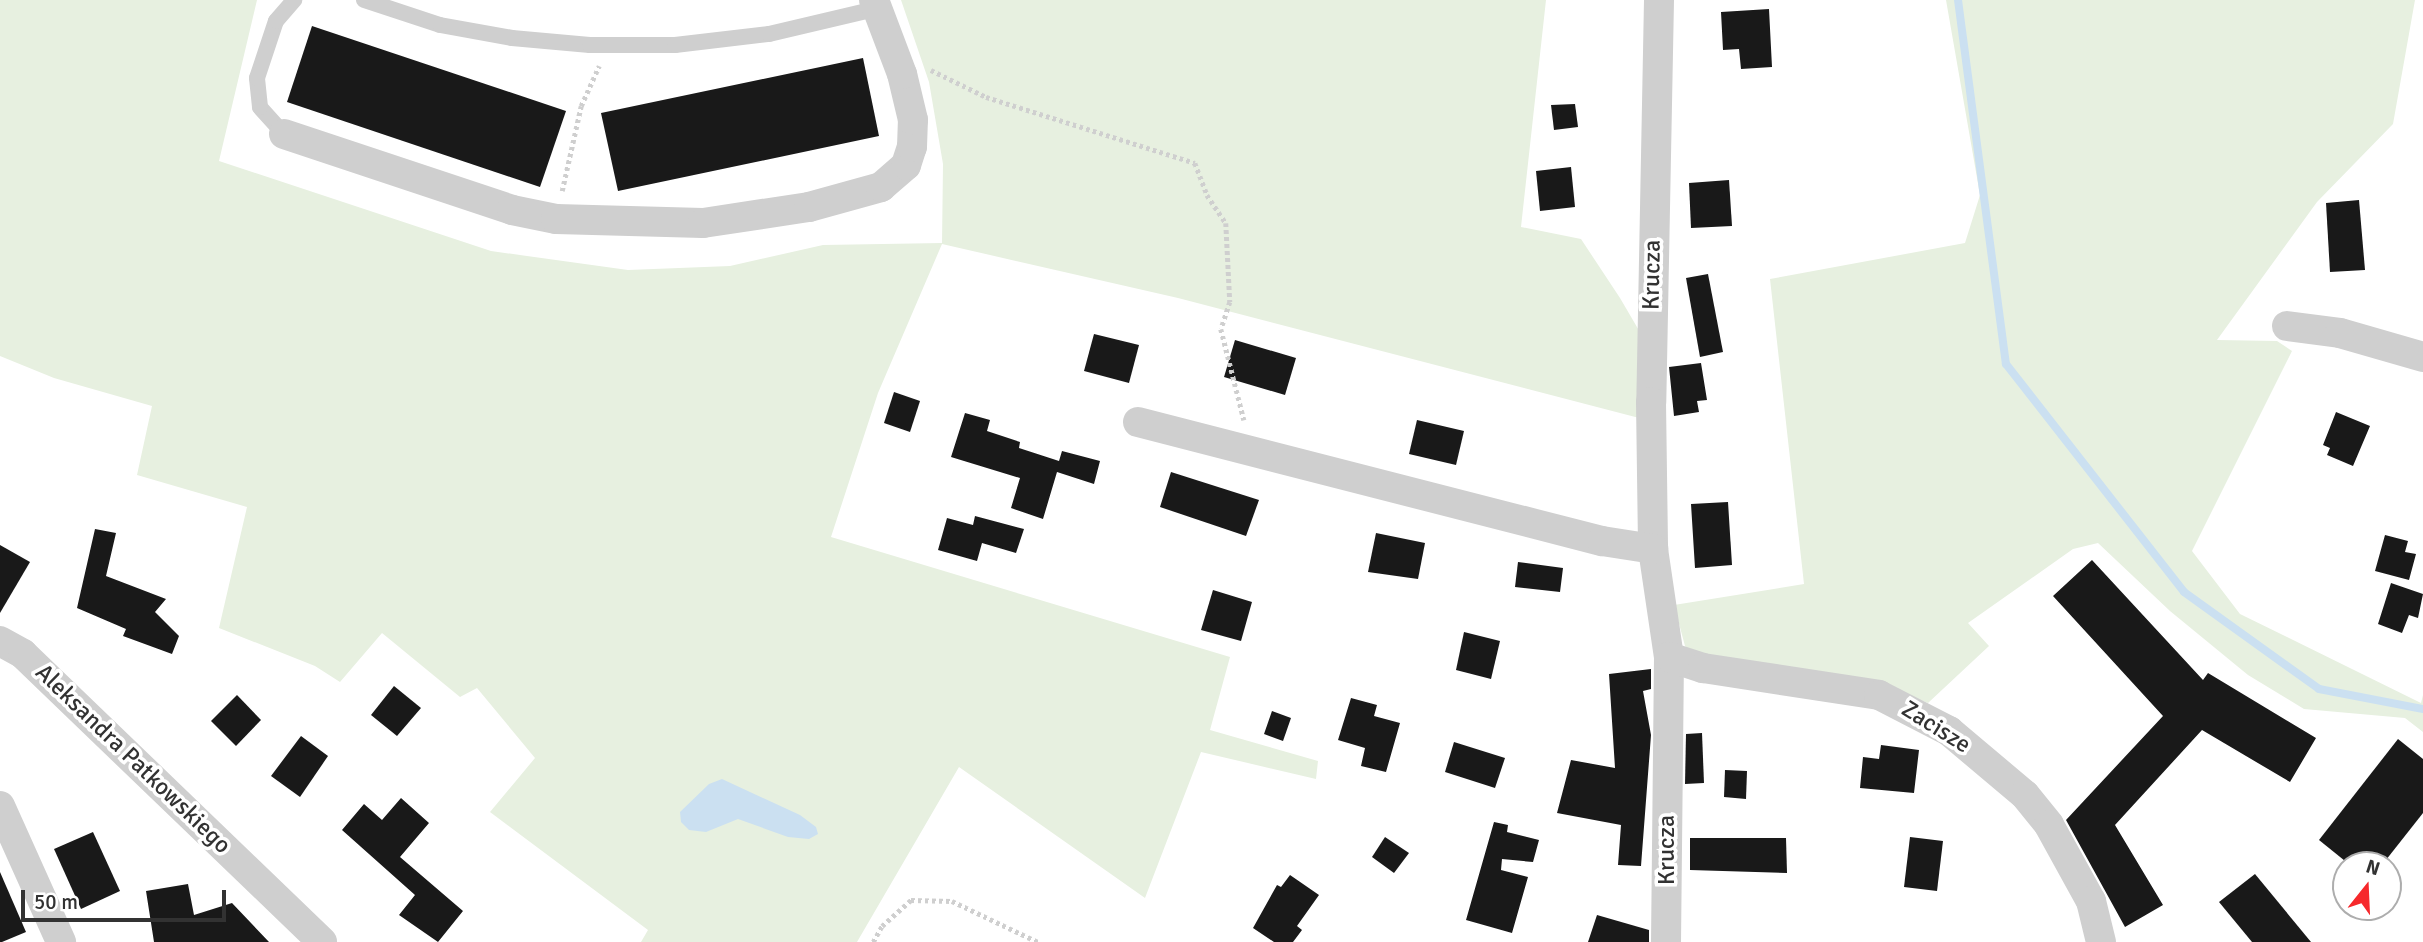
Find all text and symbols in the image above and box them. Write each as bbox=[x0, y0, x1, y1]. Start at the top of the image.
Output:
street label: Krucza bbox=[1637, 240, 1667, 310]
street label: Aleksandra Patkowskiego bbox=[29, 658, 237, 860]
street label: Zacisze bbox=[1896, 695, 1976, 759]
street label: Krucza bbox=[1653, 815, 1681, 885]
north arrow bbox=[2332, 851, 2402, 921]
text: N bbox=[2363, 854, 2383, 881]
scale bar bbox=[24, 876, 229, 920]
text: 50 m bbox=[34, 889, 78, 915]

